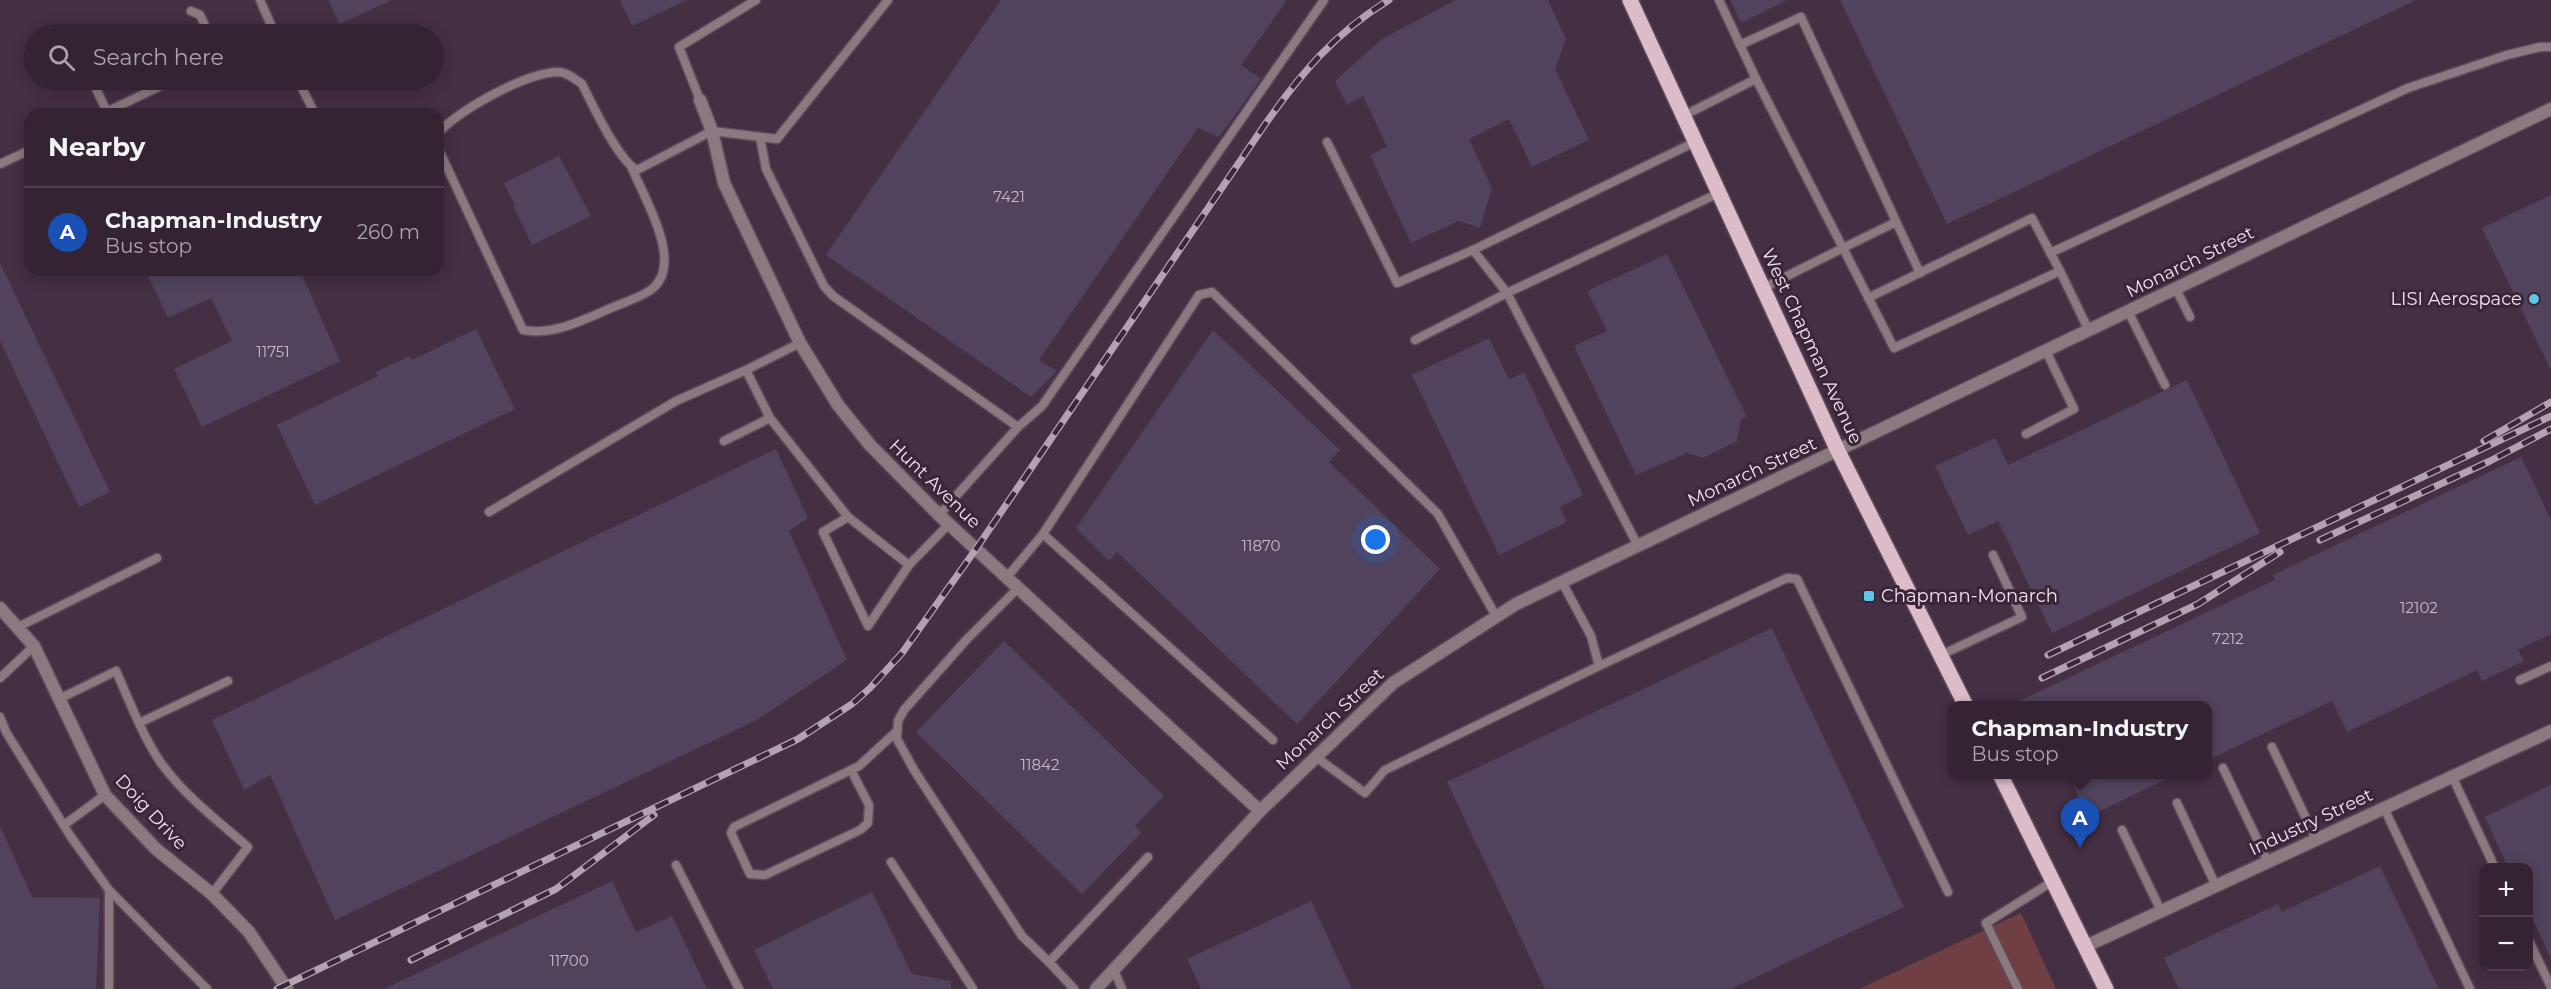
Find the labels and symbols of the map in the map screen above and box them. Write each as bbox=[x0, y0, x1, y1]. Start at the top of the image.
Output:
house number: 7421 bbox=[993, 187, 1025, 206]
street label: Monarch Street bbox=[2122, 222, 2258, 302]
street label: West Chapman Avenue bbox=[1757, 245, 1867, 447]
place label: LISI Aerospace bbox=[2390, 288, 2522, 310]
marker: LISI Aerospace bbox=[2527, 292, 2541, 306]
house number: 11751 bbox=[256, 342, 290, 361]
street label: Monarch Street bbox=[1684, 433, 1820, 511]
street label: Hunt Avenue bbox=[885, 435, 985, 533]
your location bbox=[1361, 525, 1390, 554]
house number: 11870 bbox=[1242, 536, 1280, 555]
place label: Chapman-Monarch bbox=[1881, 585, 2058, 607]
marker: Chapman-Monarch bbox=[1862, 589, 1876, 603]
house number: 12102 bbox=[2400, 598, 2438, 617]
house number: 7212 bbox=[2212, 629, 2244, 648]
street label: Monarch Street bbox=[1271, 663, 1389, 775]
house number: 11842 bbox=[1021, 755, 1059, 774]
street label: Doig Drive bbox=[110, 770, 192, 854]
street label: Industry Street bbox=[2246, 784, 2376, 860]
pin: A bbox=[2060, 798, 2100, 848]
house number: 11700 bbox=[549, 951, 589, 970]

